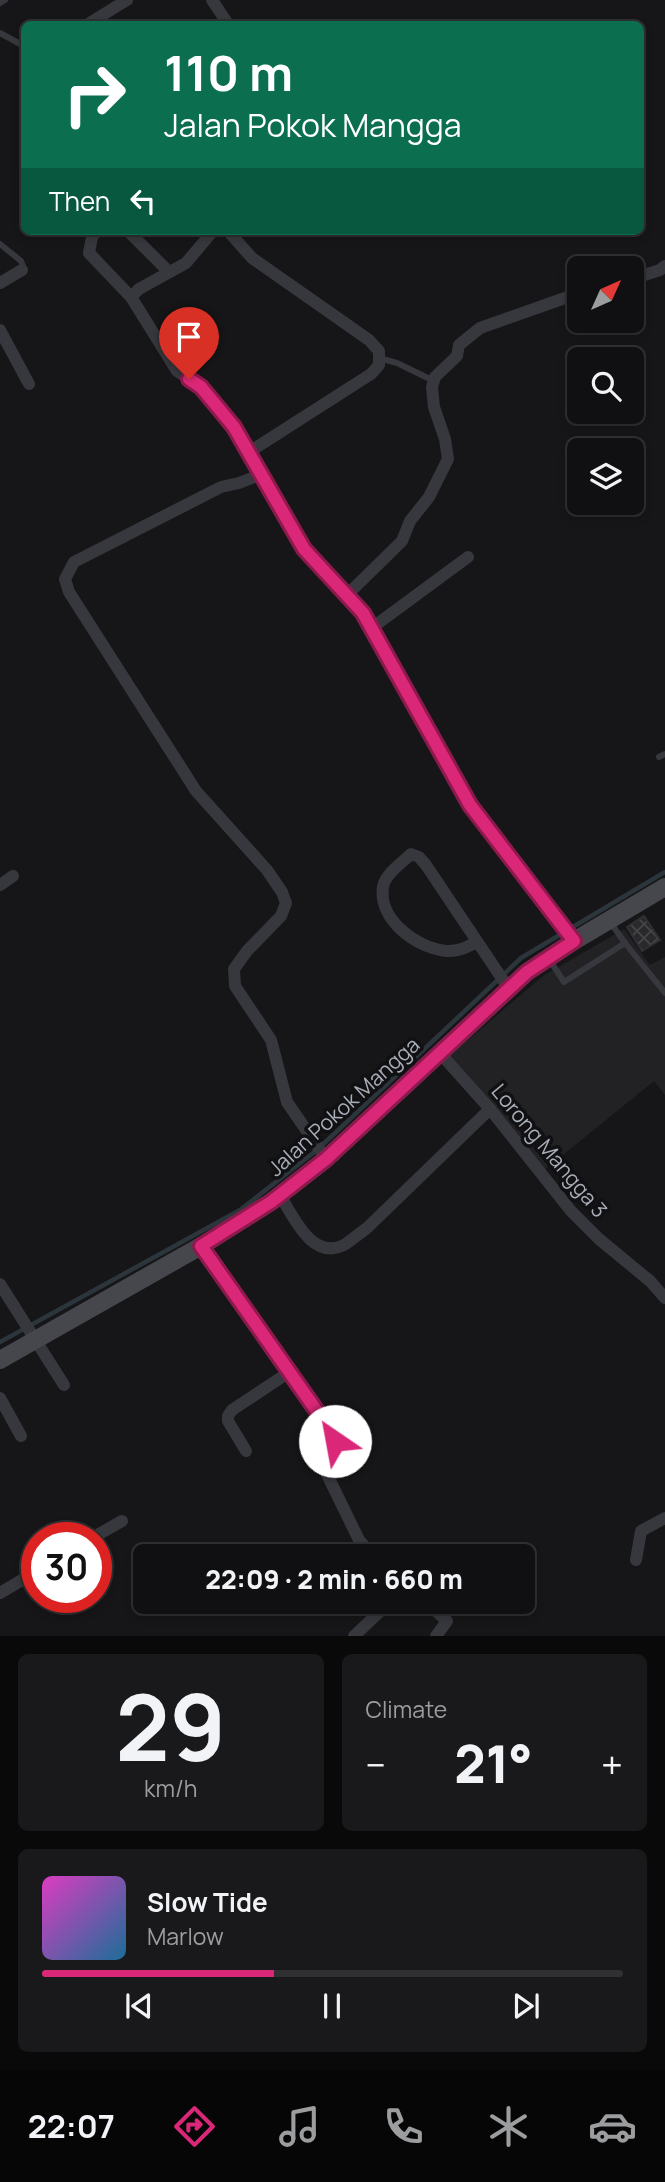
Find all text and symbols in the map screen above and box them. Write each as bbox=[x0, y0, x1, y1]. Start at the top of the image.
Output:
text: 110 m bbox=[164, 39, 293, 106]
icon: right bbox=[49, 49, 140, 140]
text: Jalan Pokok Mangga bbox=[164, 103, 462, 147]
icon: left bbox=[124, 182, 162, 220]
text: Then bbox=[49, 183, 110, 219]
north arrow bbox=[567, 256, 644, 332]
map controls bbox=[567, 256, 644, 515]
pin bbox=[159, 307, 219, 379]
icon: arrive bbox=[170, 318, 208, 356]
button: search bbox=[567, 347, 644, 424]
button: layers bbox=[567, 438, 644, 515]
street label: Jalan Pokok Mangga bbox=[261, 1031, 425, 1182]
street label: Lorong Mangga 3 bbox=[486, 1078, 614, 1223]
position arrow bbox=[298, 1404, 372, 1478]
speed limit sign: 30 bbox=[21, 1522, 112, 1613]
text: 22:09 · 2 min · 660 m bbox=[205, 1561, 463, 1597]
text: 29 bbox=[115, 1664, 226, 1788]
text: Climate bbox=[366, 1693, 447, 1725]
text: 21° bbox=[454, 1728, 533, 1799]
text: − bbox=[366, 1738, 386, 1790]
text: + bbox=[601, 1738, 623, 1790]
text: km/h bbox=[144, 1772, 198, 1804]
text: Slow Tide bbox=[147, 1884, 268, 1920]
text: Marlow bbox=[147, 1920, 224, 1952]
icon: previous bbox=[120, 1987, 158, 2025]
icon: pause bbox=[313, 1987, 351, 2025]
icon: next bbox=[507, 1987, 545, 2025]
icon: directions bbox=[170, 2102, 219, 2151]
icon: music bbox=[275, 2102, 324, 2151]
icon: phone bbox=[379, 2102, 428, 2151]
icon: climate bbox=[484, 2102, 533, 2151]
icon: car bbox=[588, 2102, 637, 2151]
text: 22:07 bbox=[28, 2104, 115, 2148]

